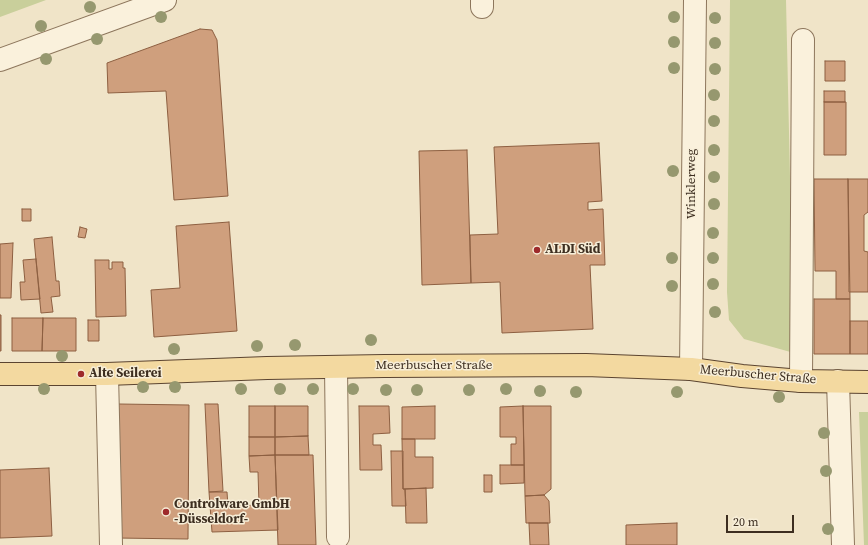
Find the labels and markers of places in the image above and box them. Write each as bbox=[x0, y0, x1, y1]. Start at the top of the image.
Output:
place label: ALDI Süd bbox=[545, 242, 600, 258]
marker: ALDI Süd bbox=[532, 245, 542, 255]
place label: Alte Seilerei bbox=[89, 366, 162, 382]
marker: Alte Seilerei bbox=[76, 369, 86, 379]
place label: Controlware GmbH -Düsseldorf- bbox=[174, 497, 290, 528]
marker: Controlware GmbH -Düsseldorf- bbox=[161, 507, 171, 517]

